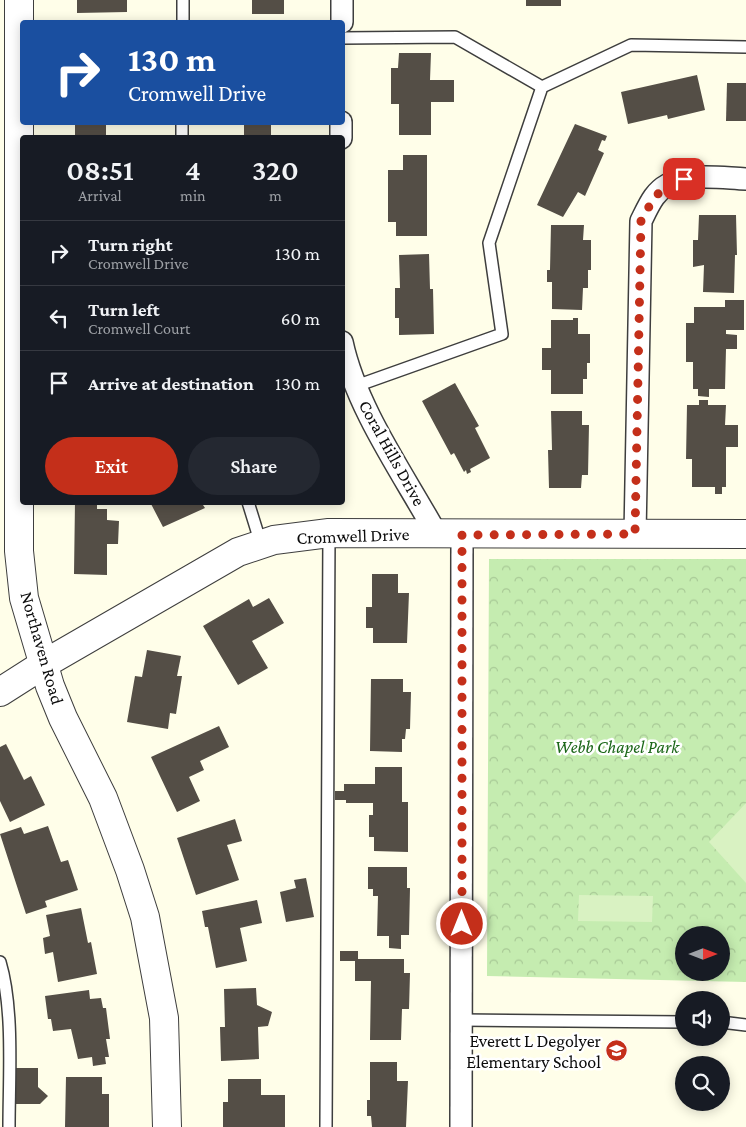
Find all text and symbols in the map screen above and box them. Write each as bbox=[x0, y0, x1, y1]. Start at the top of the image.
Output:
icon: right bbox=[45, 40, 110, 105]
text: 130 m bbox=[128, 40, 216, 79]
text: Cromwell Drive bbox=[128, 81, 266, 106]
text: 08:51 bbox=[66, 153, 134, 186]
text: 4 bbox=[185, 153, 201, 186]
text: 320 bbox=[252, 153, 299, 186]
pin bbox=[663, 158, 705, 200]
icon: arrive bbox=[670, 165, 698, 193]
text: Arrival bbox=[78, 187, 122, 204]
text: min bbox=[180, 187, 206, 204]
text: m bbox=[269, 187, 282, 204]
text: Turn right bbox=[88, 234, 173, 255]
icon: right bbox=[45, 239, 73, 267]
text: 130 m bbox=[275, 243, 320, 264]
text: Cromwell Drive bbox=[88, 255, 188, 272]
text: Turn left bbox=[88, 299, 160, 320]
icon: left bbox=[45, 304, 73, 332]
text: 60 m bbox=[281, 308, 320, 329]
text: Cromwell Court bbox=[88, 320, 190, 337]
icon: arrive bbox=[45, 369, 73, 397]
text: Arrive at destination bbox=[88, 373, 254, 394]
text: 130 m bbox=[275, 373, 320, 394]
street label: Coral Hills Drive bbox=[355, 397, 429, 509]
button: Exit bbox=[45, 437, 178, 495]
button: Share bbox=[188, 437, 320, 495]
street label: Cromwell Drive bbox=[296, 524, 410, 548]
street label: Northaven Road bbox=[16, 589, 68, 707]
park label: Webb Chapel Park bbox=[555, 737, 680, 757]
position arrow bbox=[435, 897, 487, 949]
north arrow bbox=[675, 926, 730, 981]
map controls bbox=[675, 926, 730, 1111]
button: sound bbox=[675, 991, 730, 1046]
place label: Everett L Degolyer Elementary School bbox=[466, 1031, 602, 1072]
school or university icon: Everett L Degolyer Elementary School bbox=[605, 1039, 629, 1063]
button: search bbox=[675, 1056, 730, 1111]

